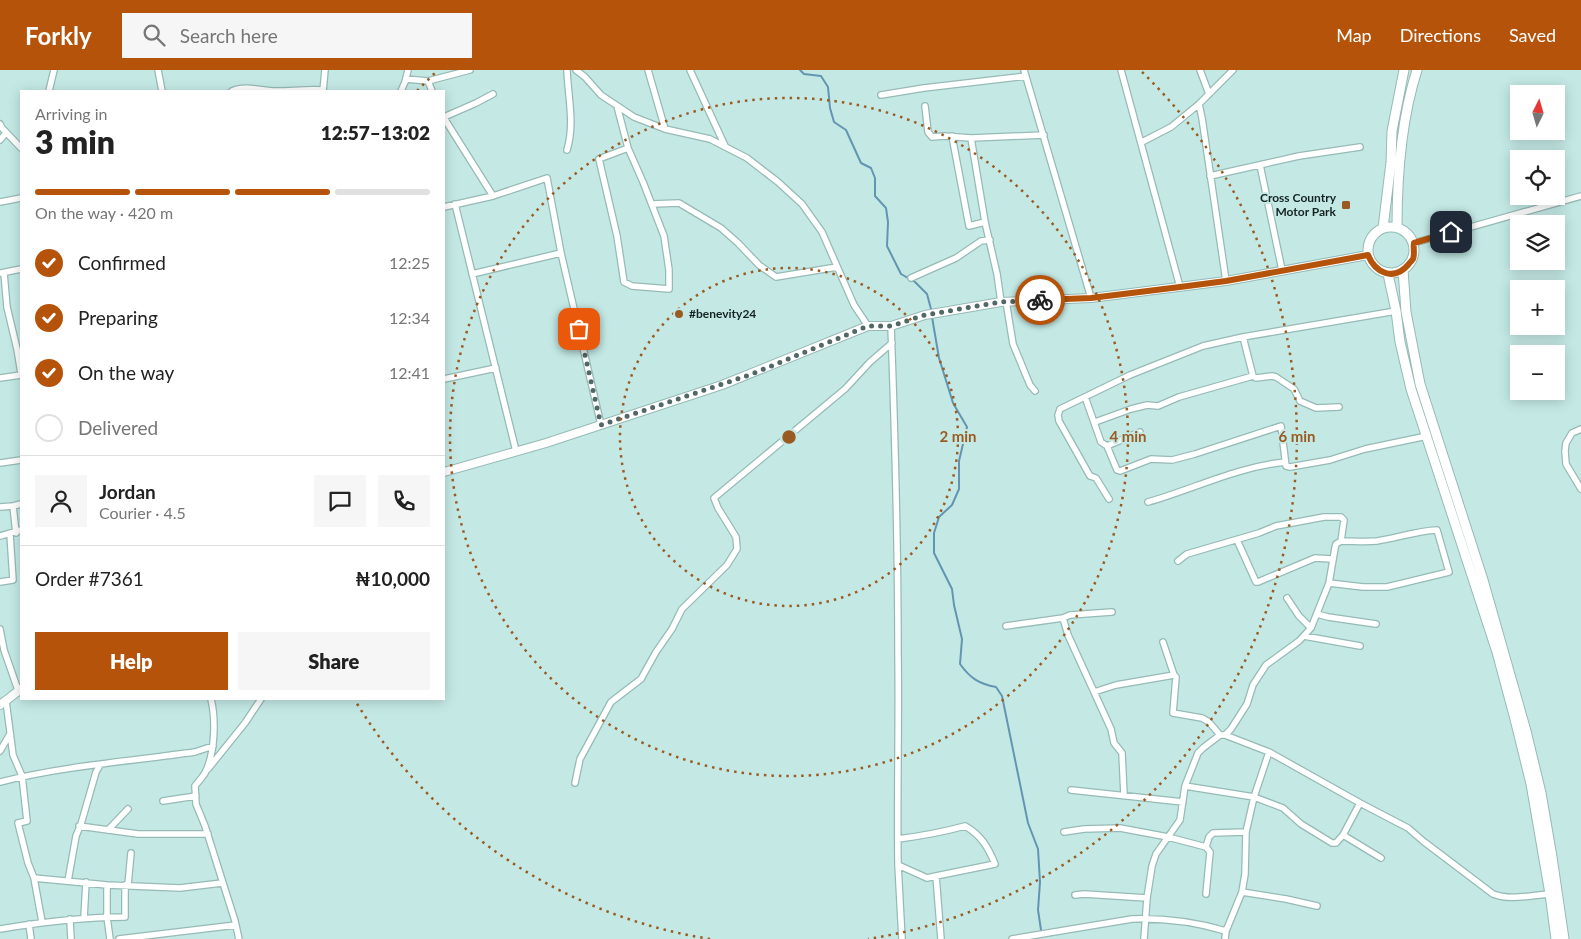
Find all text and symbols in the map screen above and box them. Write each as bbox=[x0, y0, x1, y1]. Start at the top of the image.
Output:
search box bbox=[122, 13, 472, 58]
text: Forkly bbox=[25, 21, 92, 50]
icon: search bbox=[140, 21, 168, 49]
text: Search here bbox=[180, 24, 278, 47]
text: Map bbox=[1336, 24, 1372, 46]
text: Directions bbox=[1400, 24, 1481, 46]
text: Saved bbox=[1509, 24, 1556, 46]
north arrow bbox=[1510, 85, 1565, 140]
map controls bbox=[1510, 85, 1565, 400]
text: Arriving in bbox=[35, 104, 108, 123]
text: 12:57–13:02 bbox=[321, 121, 430, 144]
text: 3 min bbox=[35, 122, 115, 161]
button: locate bbox=[1510, 150, 1565, 205]
place label: Cross Country Motor Park bbox=[1260, 190, 1337, 219]
marker: Cross Country Motor Park bbox=[1340, 199, 1352, 211]
text: On the way · 420 m bbox=[35, 203, 173, 222]
pin bbox=[1430, 211, 1472, 253]
button: layers bbox=[1510, 215, 1565, 270]
icon: home bbox=[1437, 218, 1465, 246]
icon: check bbox=[35, 249, 63, 277]
text: Confirmed bbox=[78, 251, 166, 274]
text: 12:25 bbox=[389, 253, 430, 272]
courier bbox=[1015, 275, 1065, 325]
button: + bbox=[1510, 280, 1565, 335]
icon: bike bbox=[1026, 286, 1054, 314]
icon: check bbox=[35, 304, 63, 332]
text: Preparing bbox=[78, 306, 158, 329]
place label: #benevity24 bbox=[689, 306, 756, 321]
text: 12:34 bbox=[389, 308, 430, 327]
pin bbox=[558, 308, 600, 350]
marker: #benevity24 bbox=[673, 308, 685, 320]
icon: bag bbox=[565, 315, 593, 343]
button: − bbox=[1510, 345, 1565, 400]
icon: check bbox=[35, 359, 63, 387]
text: On the way bbox=[78, 361, 174, 384]
text: 12:41 bbox=[389, 363, 430, 382]
text: Delivered bbox=[78, 416, 158, 439]
text: 2 min bbox=[939, 427, 977, 445]
text: 4 min bbox=[1109, 427, 1147, 445]
text: 6 min bbox=[1278, 427, 1316, 445]
centre of rings bbox=[780, 428, 798, 446]
button: person bbox=[35, 475, 87, 527]
button: chat bbox=[314, 475, 366, 527]
button: phone bbox=[378, 475, 430, 527]
text: Jordan bbox=[99, 480, 156, 503]
text: Courier · 4.5 bbox=[99, 503, 186, 522]
text: Order #7361 bbox=[35, 567, 144, 590]
text: ₦10,000 bbox=[355, 567, 430, 590]
button: Help bbox=[35, 632, 228, 690]
button: Share bbox=[238, 632, 430, 690]

